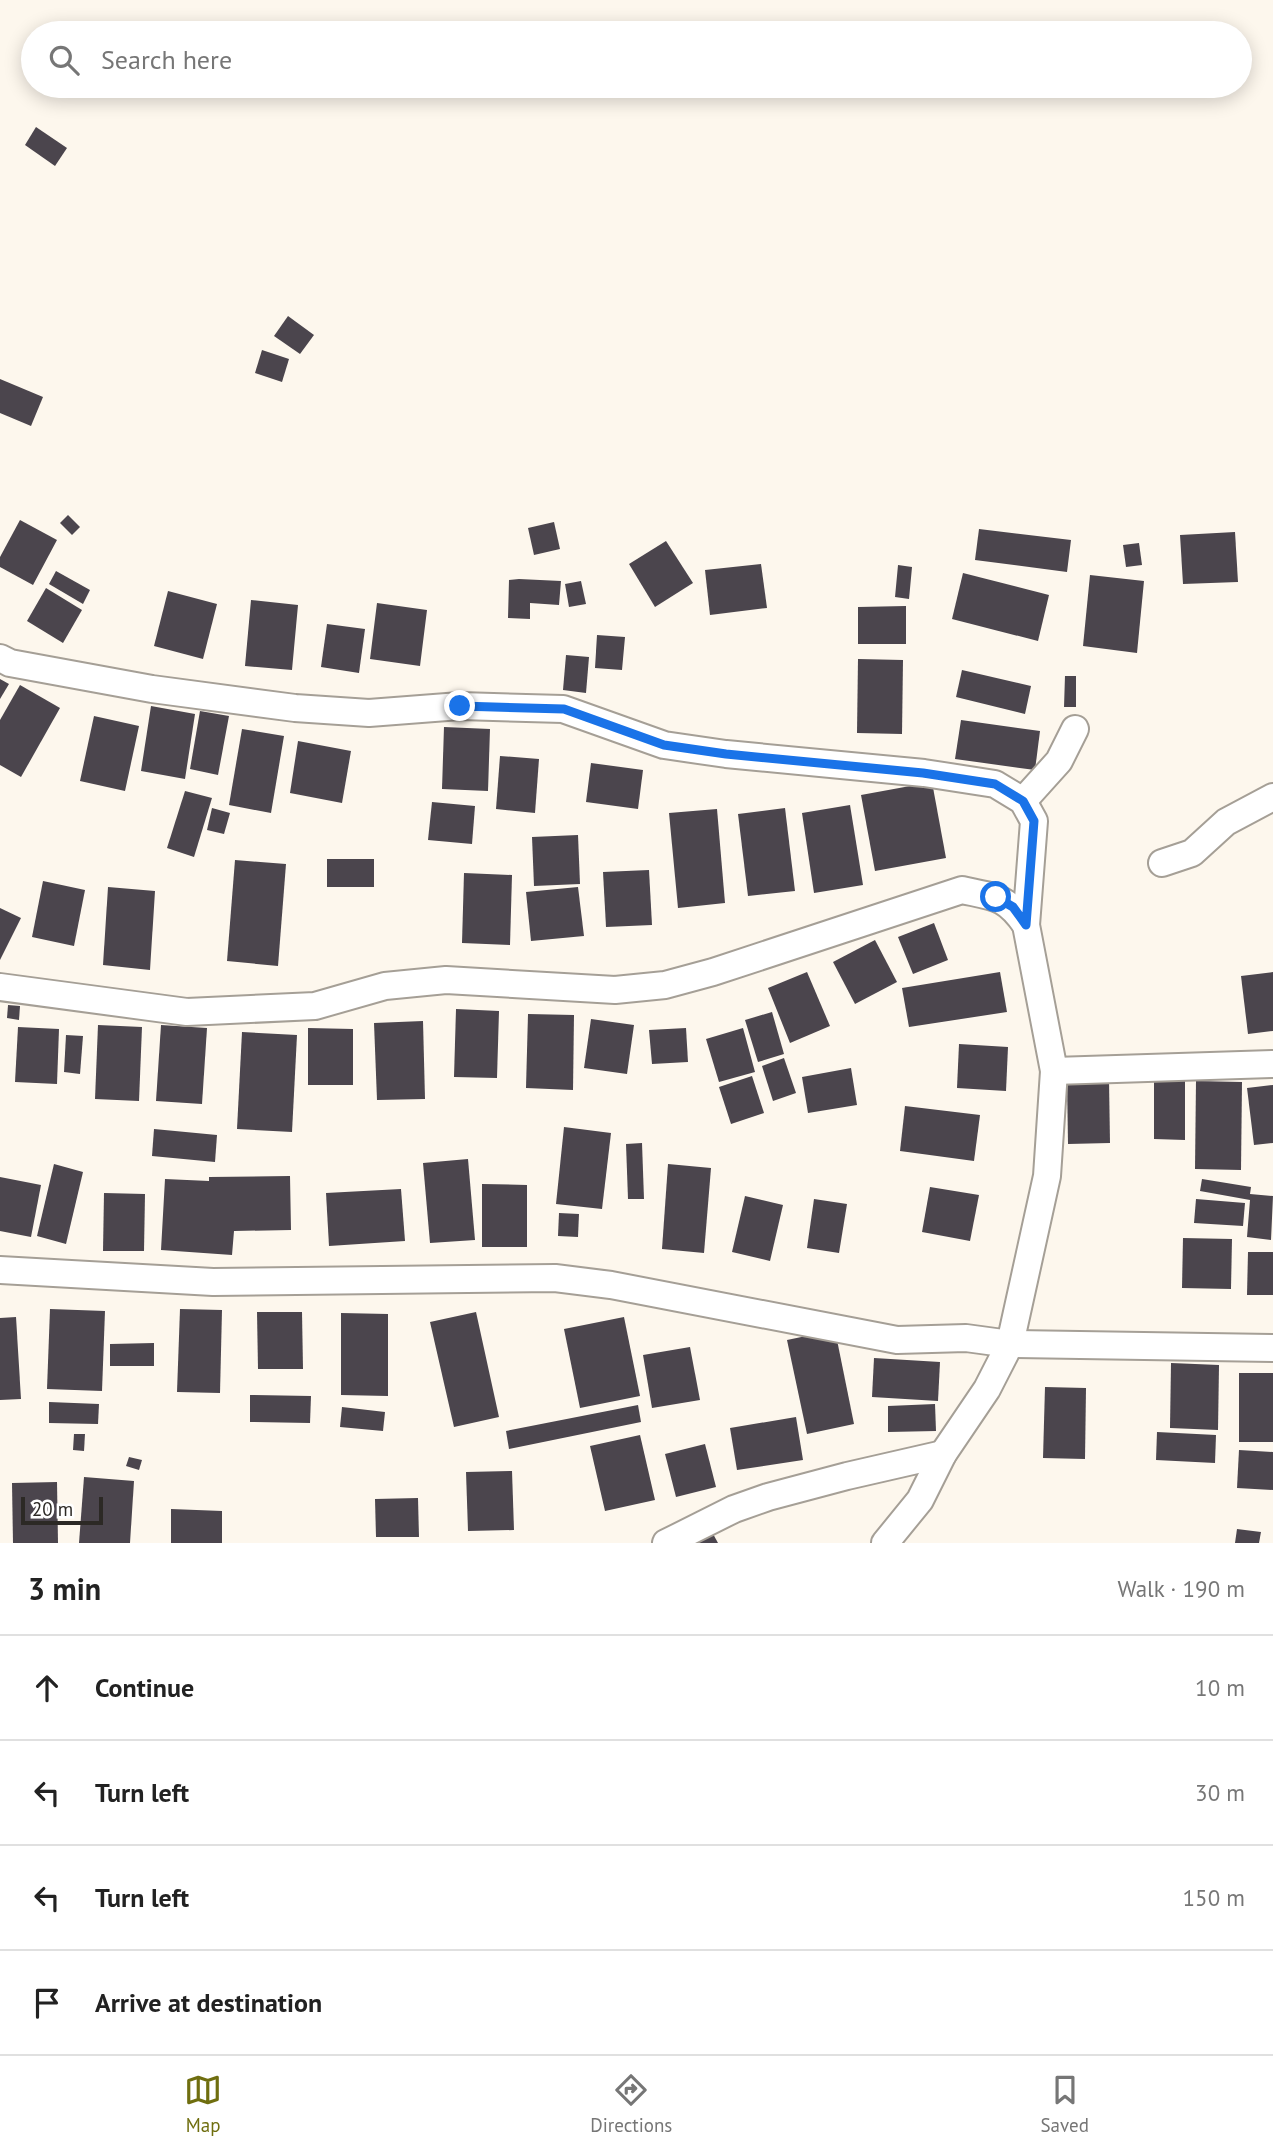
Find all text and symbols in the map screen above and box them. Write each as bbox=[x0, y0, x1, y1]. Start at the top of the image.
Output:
search box bbox=[21, 21, 1252, 98]
icon: search bbox=[45, 41, 83, 79]
text: Search here bbox=[101, 43, 232, 76]
route end bbox=[444, 690, 475, 721]
route start bbox=[980, 881, 1011, 912]
scale bar bbox=[21, 1494, 103, 1526]
text: 20 m bbox=[32, 1497, 73, 1521]
text: 3 min bbox=[28, 1569, 101, 1608]
text: Walk · 190 m bbox=[1118, 1574, 1245, 1603]
icon: ahead bbox=[28, 1669, 66, 1707]
text: Continue bbox=[95, 1671, 194, 1704]
text: 10 m bbox=[1195, 1673, 1245, 1702]
icon: left bbox=[28, 1774, 66, 1812]
text: Turn left bbox=[95, 1776, 189, 1809]
text: 30 m bbox=[1195, 1778, 1245, 1807]
icon: left bbox=[28, 1879, 66, 1917]
text: Turn left bbox=[95, 1881, 189, 1914]
text: 150 m bbox=[1183, 1883, 1245, 1912]
icon: arrive bbox=[28, 1984, 66, 2022]
text: Arrive at destination bbox=[95, 1986, 322, 2019]
tab: Map bbox=[184, 2071, 222, 2137]
tab: Directions bbox=[590, 2071, 672, 2137]
tab: Saved bbox=[1041, 2071, 1089, 2137]

